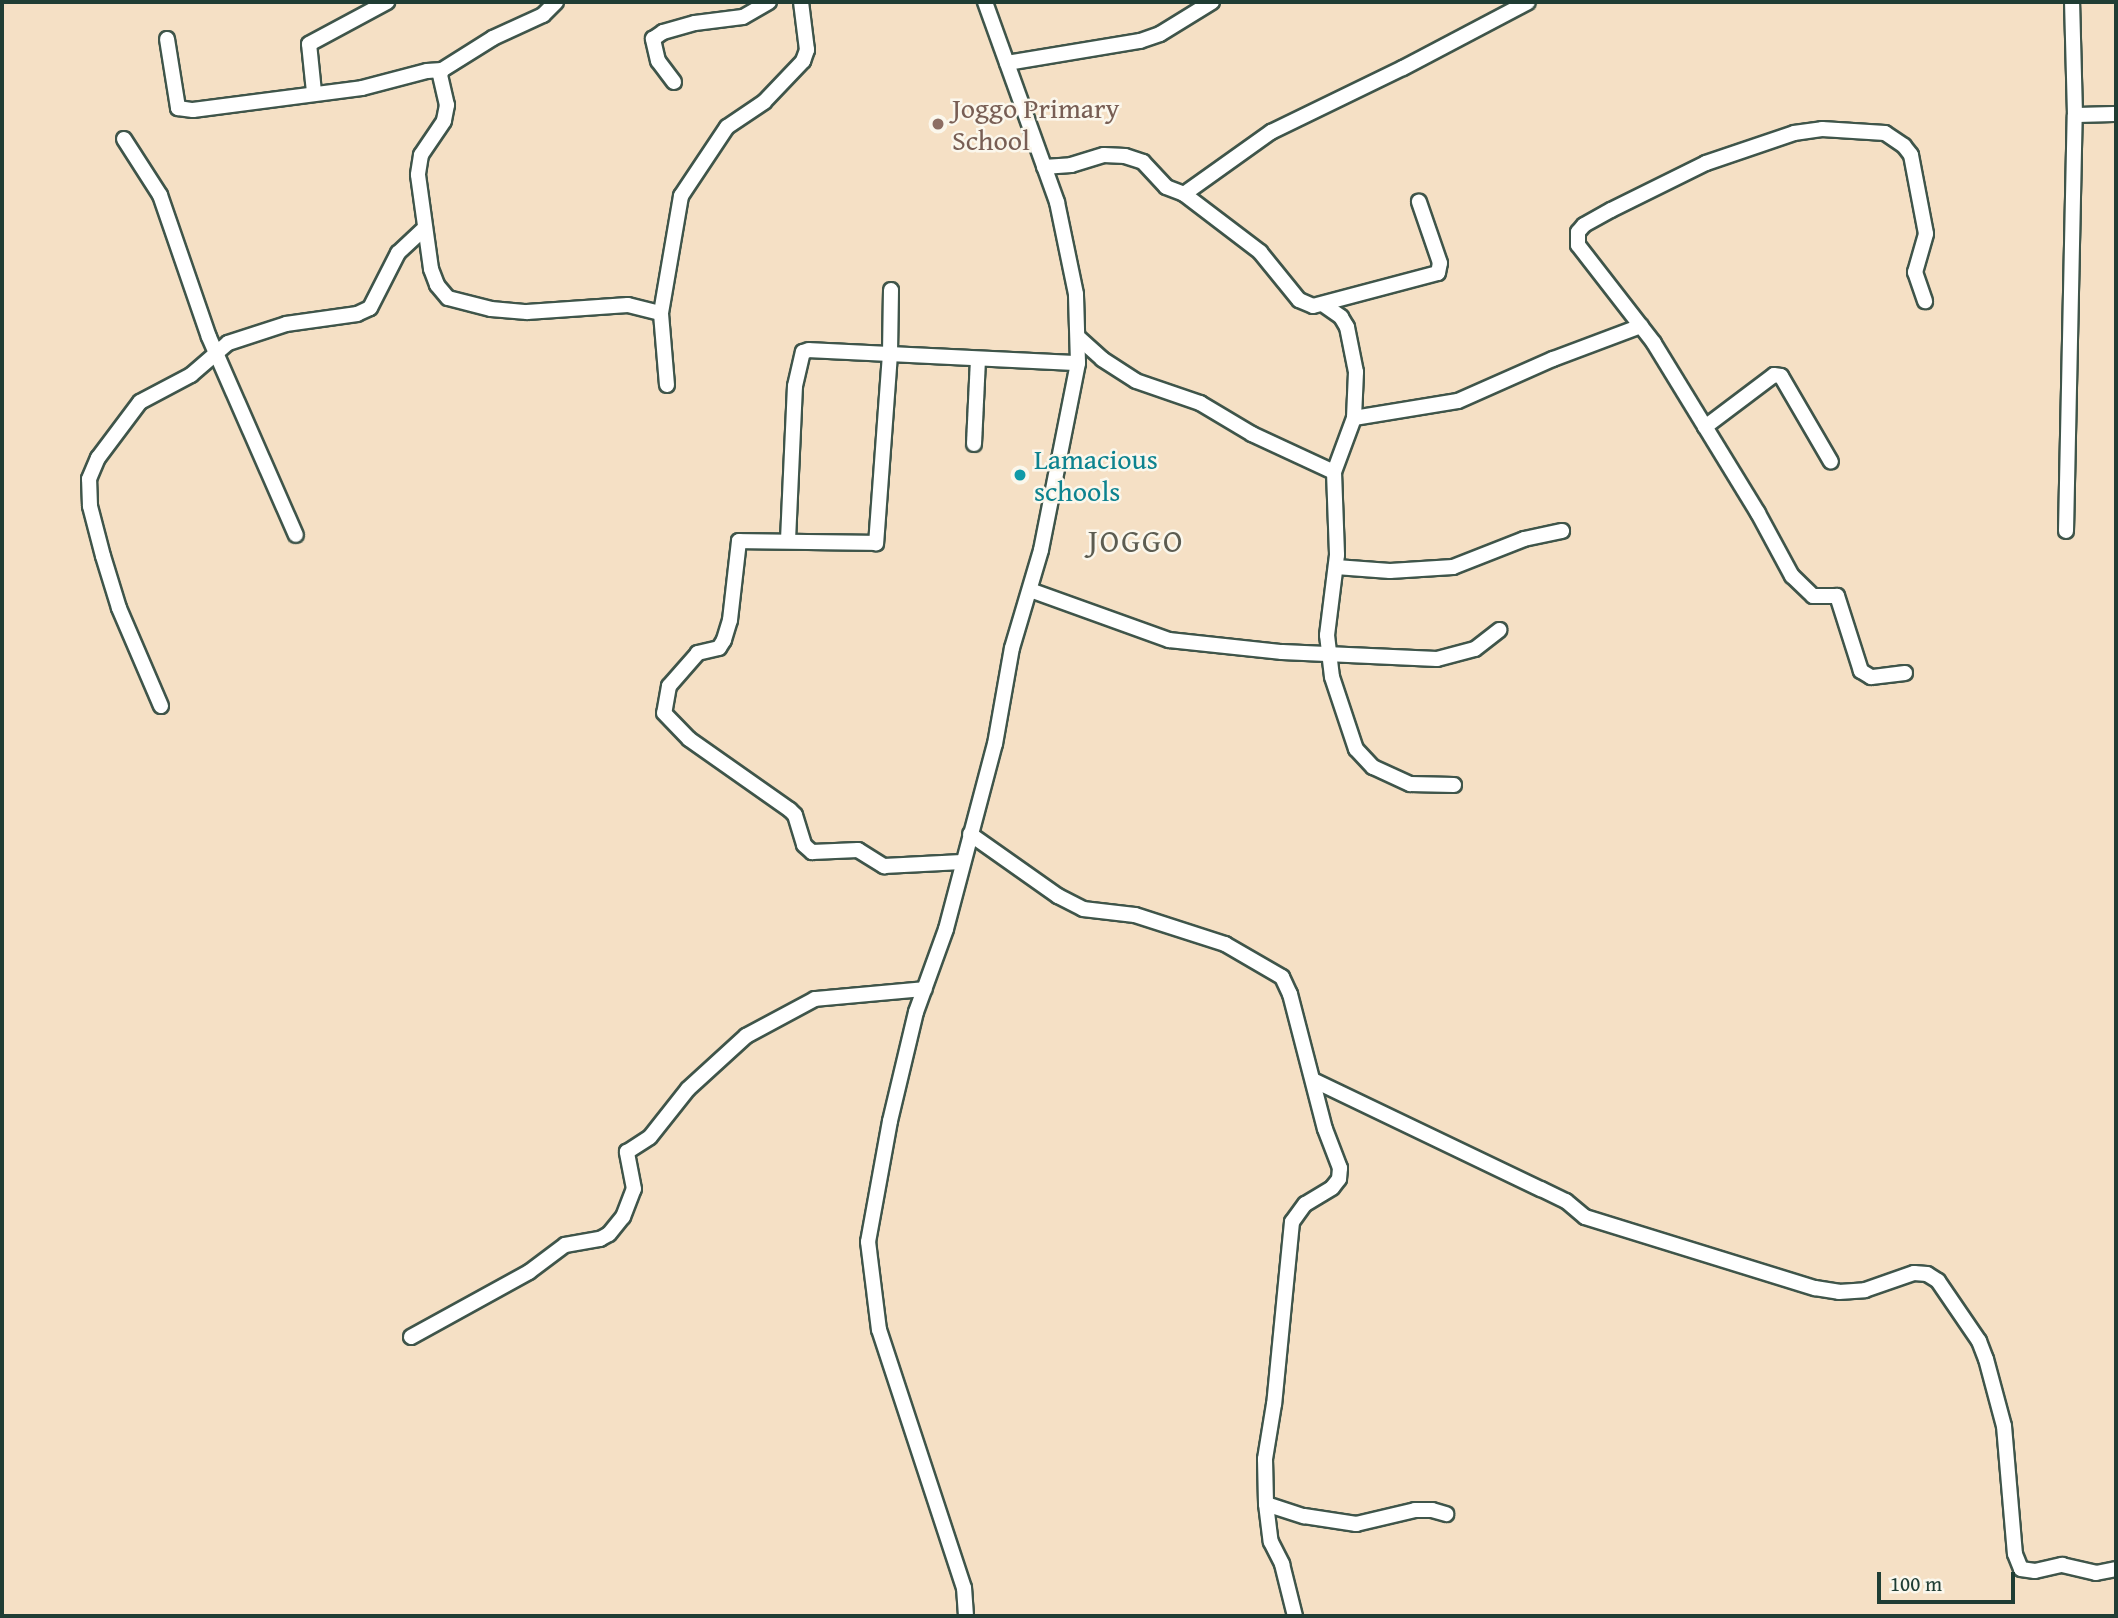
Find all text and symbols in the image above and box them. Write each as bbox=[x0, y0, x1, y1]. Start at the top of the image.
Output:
place label: Joggo Primary School bbox=[952, 91, 1119, 157]
marker: Joggo Primary School bbox=[930, 116, 946, 132]
place label: Lamacious schools bbox=[1034, 442, 1158, 508]
marker: Lamacious schools bbox=[1012, 467, 1028, 483]
district label: JOGGO bbox=[1088, 522, 1184, 560]
scale bar bbox=[1880, 1558, 2018, 1602]
text: 100 m bbox=[1890, 1568, 1942, 1599]

